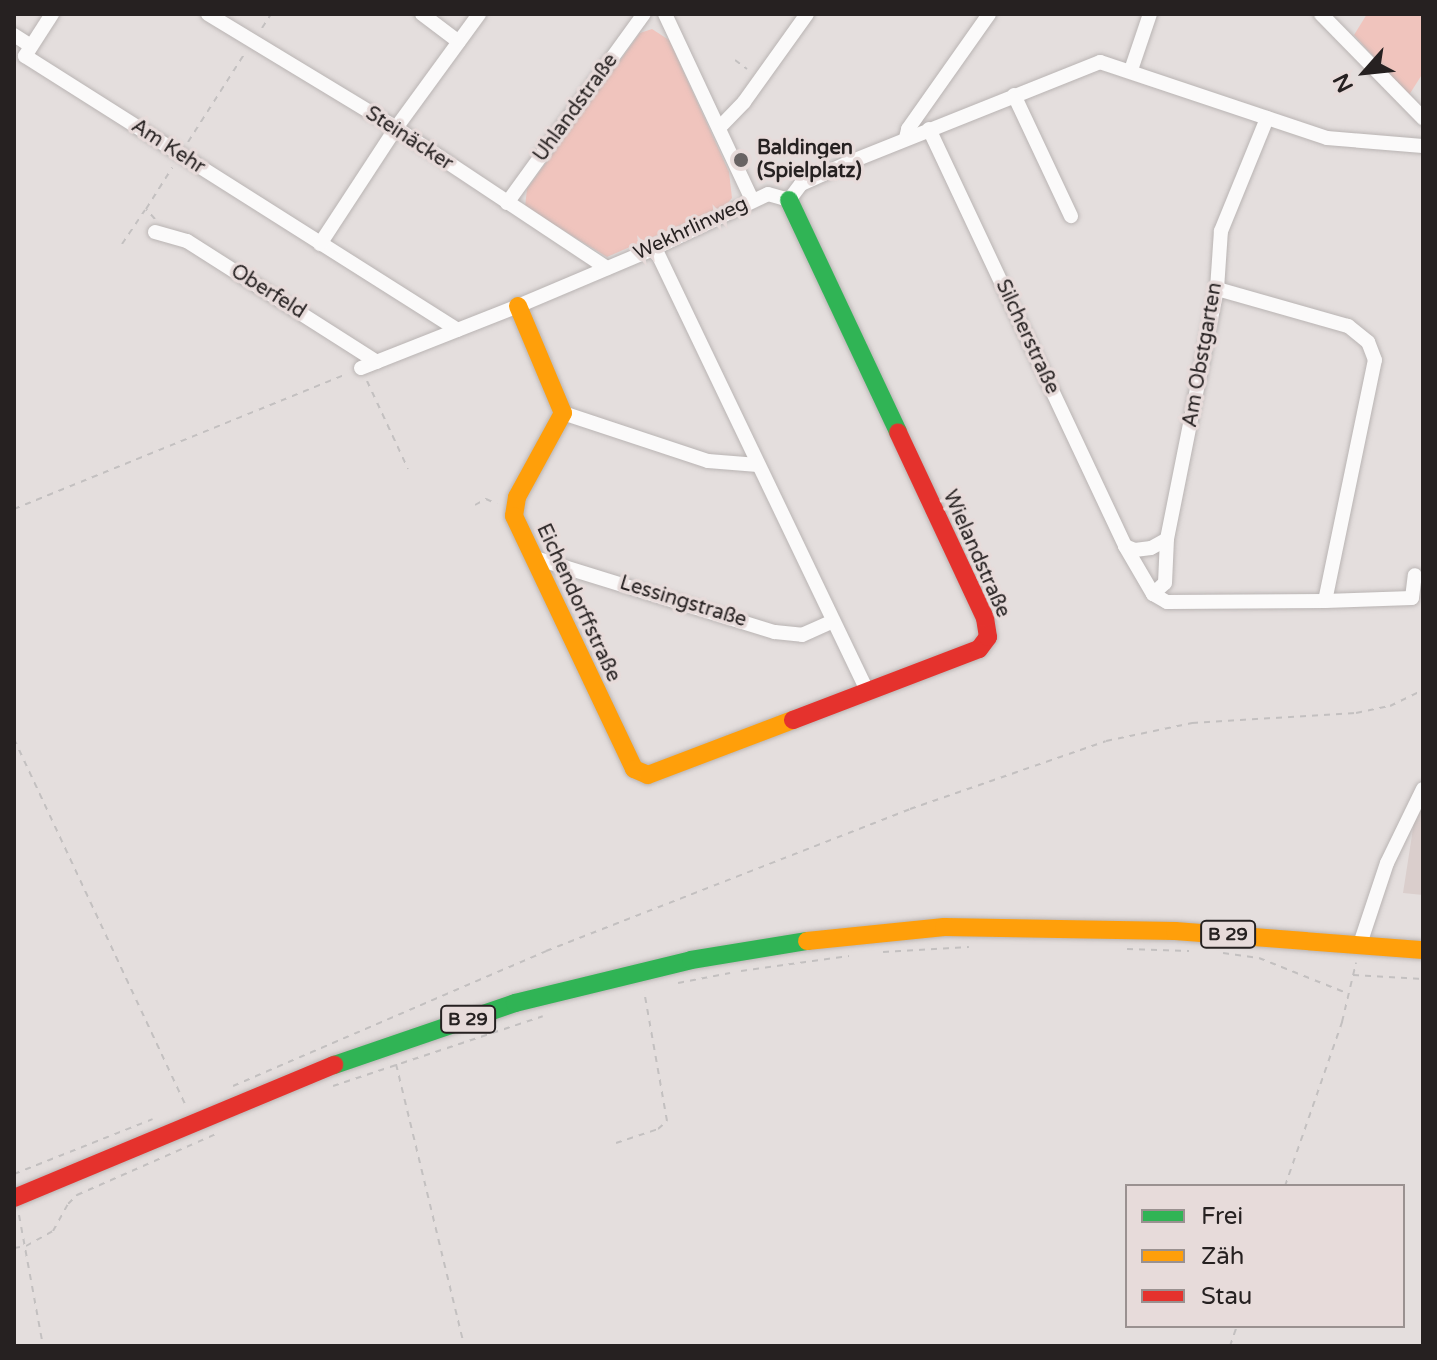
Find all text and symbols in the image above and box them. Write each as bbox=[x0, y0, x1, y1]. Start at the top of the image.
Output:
north arrow bbox=[1325, 32, 1405, 112]
street label: Uhlandstraße bbox=[529, 49, 623, 167]
text: N bbox=[1328, 69, 1359, 97]
street label: Steinäcker bbox=[361, 102, 457, 176]
street label: Am Kehr bbox=[127, 114, 209, 180]
place label: Baldingen (Spielplatz) bbox=[757, 136, 862, 183]
marker: Baldingen (Spielplatz) bbox=[732, 151, 750, 169]
street label: Wekhrlinweg bbox=[630, 192, 752, 266]
street label: Oberfeld bbox=[226, 260, 310, 324]
street label: Silcherstraße bbox=[990, 276, 1064, 398]
street label: Am Obstgarten bbox=[1178, 281, 1228, 429]
street label: Wielandstraße bbox=[937, 487, 1015, 621]
street label: Eichendorffstraße bbox=[531, 520, 625, 686]
street label: Lessingstraße bbox=[617, 571, 749, 633]
road number: B 29 bbox=[1200, 920, 1256, 948]
road number: B 29 bbox=[440, 1005, 496, 1033]
legend bbox=[1125, 1184, 1405, 1328]
text: Frei bbox=[1201, 1202, 1243, 1231]
text: Zäh bbox=[1201, 1242, 1244, 1271]
text: Stau bbox=[1201, 1282, 1252, 1311]

